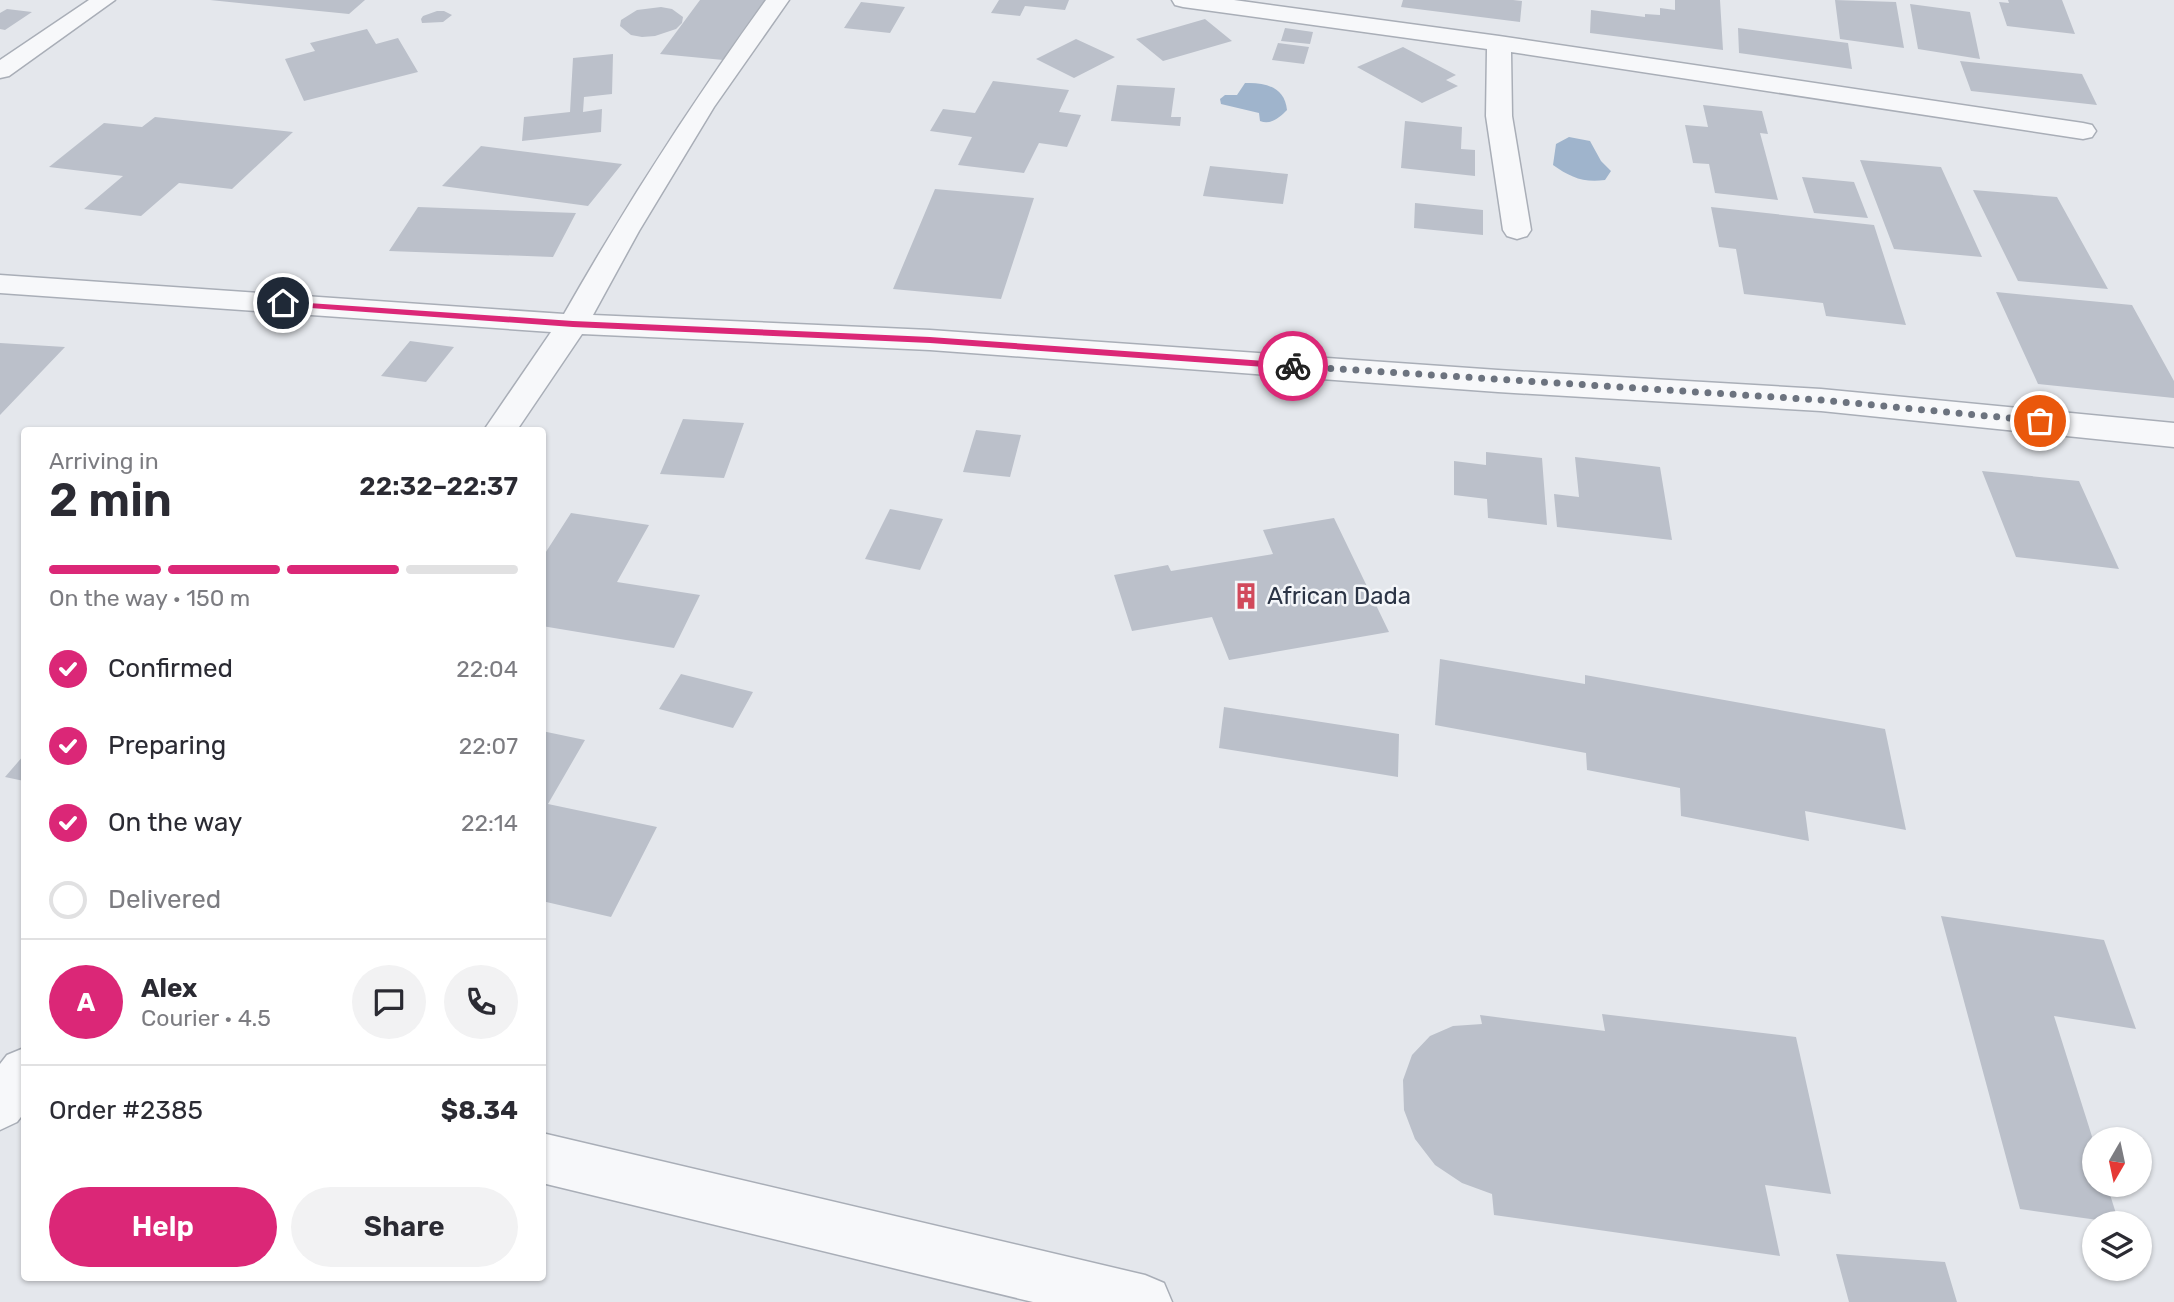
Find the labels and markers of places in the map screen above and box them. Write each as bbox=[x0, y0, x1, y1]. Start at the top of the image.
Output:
pin bbox=[253, 273, 313, 333]
pin bbox=[2010, 391, 2070, 451]
building icon: African Dada bbox=[1231, 581, 1261, 611]
place label: African Dada bbox=[1267, 582, 1411, 610]

